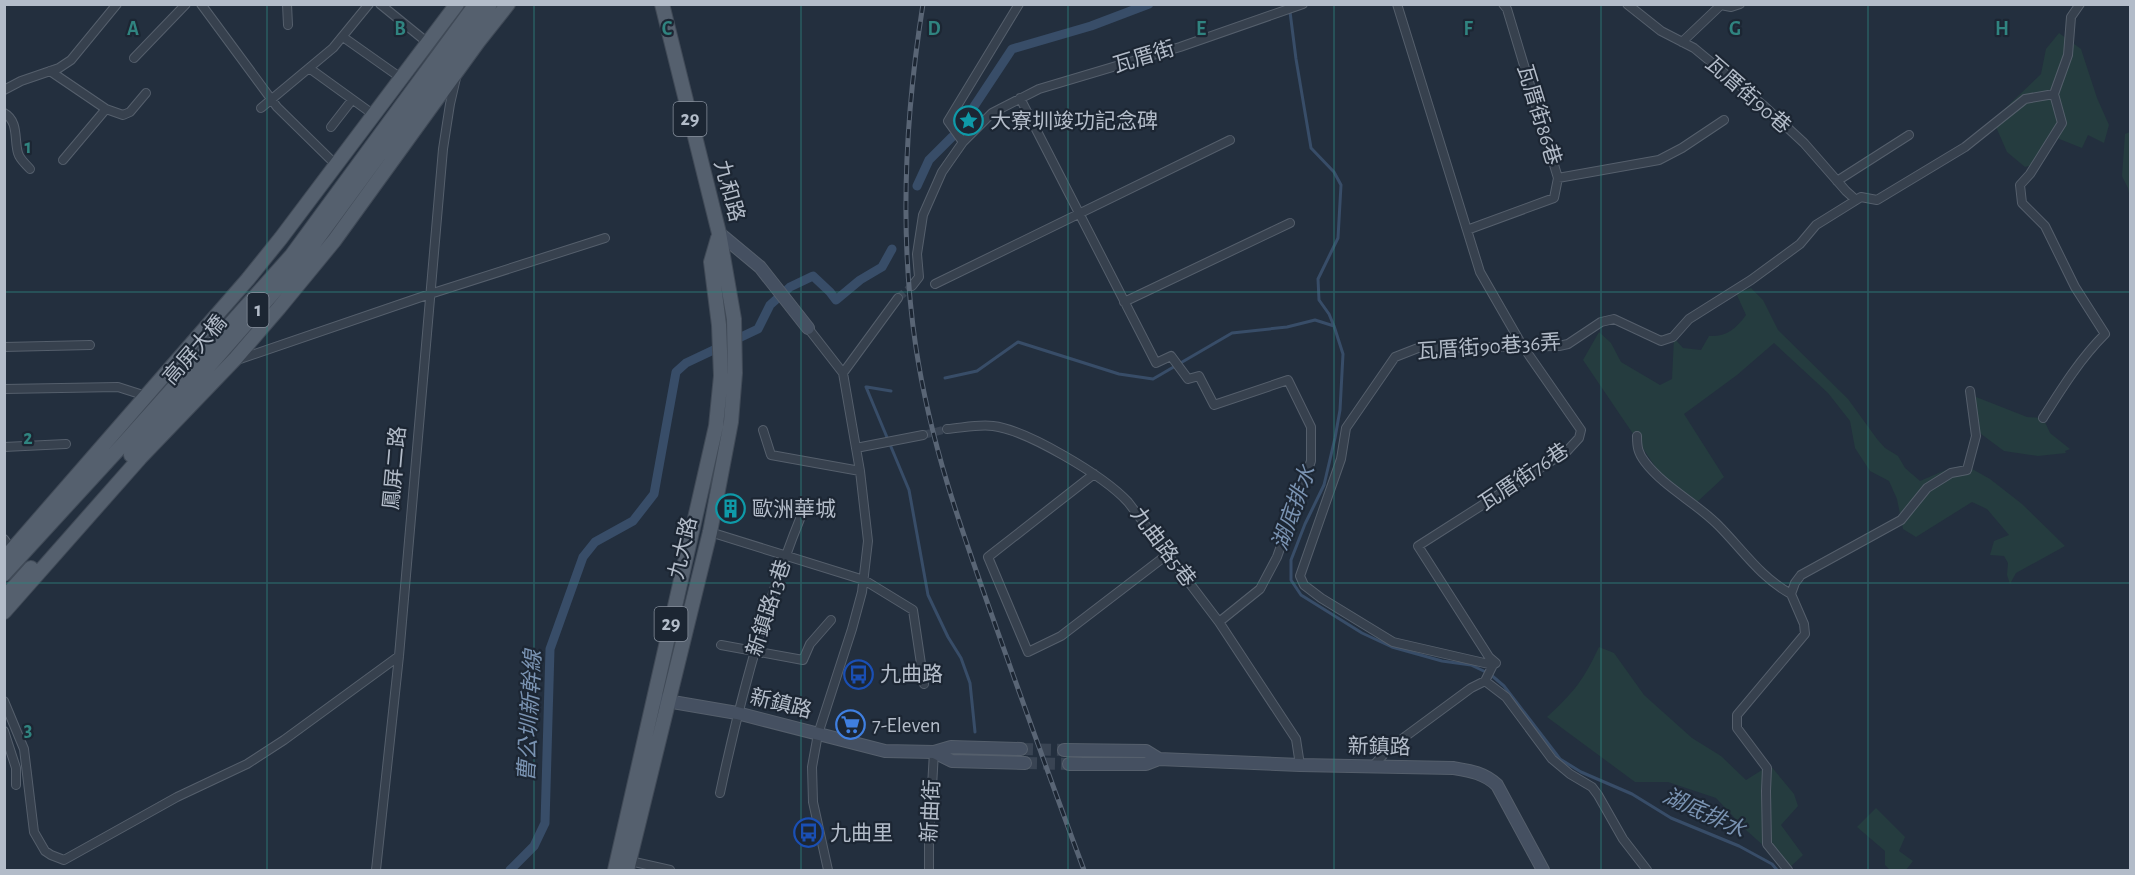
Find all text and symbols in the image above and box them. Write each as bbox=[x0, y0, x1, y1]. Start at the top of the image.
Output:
text: A bbox=[127, 19, 139, 39]
text: B bbox=[394, 19, 406, 39]
text: C bbox=[662, 19, 673, 39]
text: D bbox=[927, 19, 941, 39]
text: E bbox=[1196, 19, 1206, 39]
text: F bbox=[1463, 19, 1473, 39]
text: G bbox=[1729, 19, 1741, 39]
text: H bbox=[1995, 19, 2009, 39]
street label: 瓦厝街 bbox=[1111, 37, 1177, 76]
street label: 瓦厝街90巷 bbox=[1702, 52, 1795, 137]
street label: 瓦厝街86巷 bbox=[1514, 62, 1565, 168]
road number: 29 bbox=[674, 102, 706, 136]
place icon: 大寮圳竣功記念碑 bbox=[953, 105, 985, 137]
place label: 大寮圳竣功記念碑 bbox=[990, 110, 1158, 132]
text: 1 bbox=[24, 137, 32, 157]
street label: 九和路 bbox=[711, 158, 748, 224]
road number: 1 bbox=[248, 293, 268, 327]
street label: 高屏大橋 bbox=[159, 311, 230, 389]
street label: 瓦厝街90巷36弄 bbox=[1416, 330, 1562, 363]
street label: 鳳屏二路 bbox=[380, 425, 409, 511]
text: 2 bbox=[23, 428, 33, 448]
street label: 瓦厝街76巷 bbox=[1475, 439, 1572, 514]
water label: 湖底排水 bbox=[1268, 462, 1320, 553]
building icon: 歐洲華城 bbox=[715, 493, 747, 525]
place label: 歐洲華城 bbox=[752, 498, 836, 520]
street label: 九曲路5巷 bbox=[1127, 503, 1200, 590]
street label: 九大路 bbox=[665, 515, 700, 581]
street label: 新鎮路13巷 bbox=[743, 557, 794, 659]
road number: 29 bbox=[654, 607, 688, 641]
water label: 曹公圳新幹線 bbox=[515, 646, 545, 782]
bus stop icon: 九曲路 bbox=[843, 658, 875, 690]
place label: 九曲路 bbox=[880, 663, 943, 685]
street label: 新鎮路 bbox=[748, 685, 814, 722]
supermarket icon: 7-Eleven bbox=[835, 709, 867, 741]
place label: 7-Eleven bbox=[872, 715, 941, 736]
text: 3 bbox=[24, 720, 32, 740]
street label: 新鎮路 bbox=[1347, 735, 1411, 758]
street label: 新曲街 bbox=[918, 779, 943, 843]
water label: 湖底排水 bbox=[1659, 784, 1750, 842]
bus stop icon: 九曲里 bbox=[793, 817, 825, 849]
place label: 九曲里 bbox=[830, 822, 893, 844]

